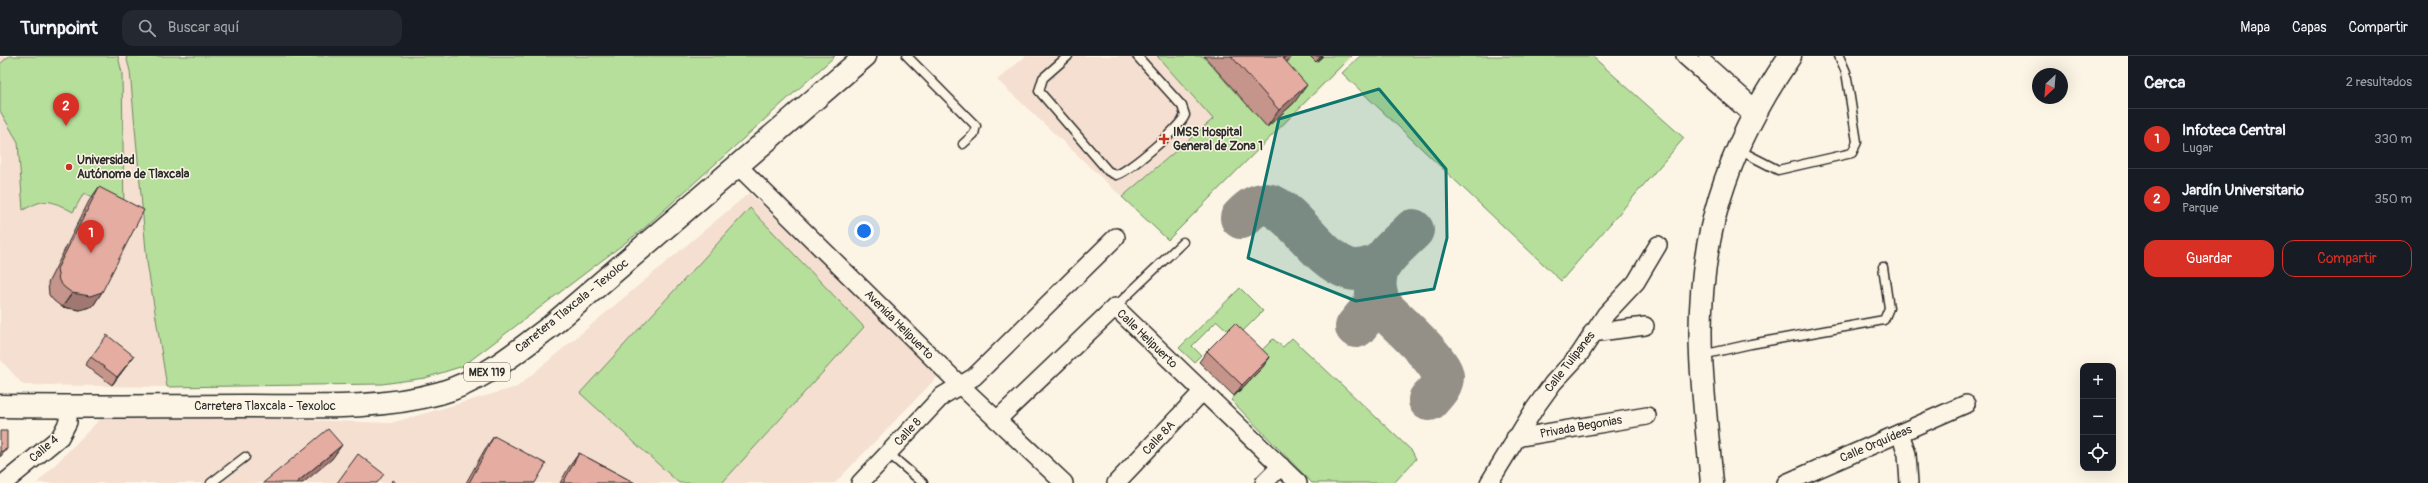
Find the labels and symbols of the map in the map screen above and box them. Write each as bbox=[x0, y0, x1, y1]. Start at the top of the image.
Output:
north arrow bbox=[2032, 68, 2068, 104]
pin: 2 bbox=[53, 93, 79, 126]
place label: IMSS Hospital General de Zona 1 bbox=[1173, 125, 1263, 154]
marker: IMSS Hospital General de Zona 1 bbox=[1158, 133, 1170, 145]
place label: Universidad Autónoma de Tlaxcala bbox=[77, 153, 190, 182]
marker: Universidad Autónoma de Tlaxcala bbox=[64, 162, 74, 172]
pin: 1 bbox=[78, 220, 104, 253]
your location bbox=[854, 221, 874, 241]
street label: Carretera Tlaxcala - Texoloc bbox=[512, 256, 632, 356]
street label: Avenida Helipuerto bbox=[861, 287, 937, 363]
street label: Calle Helipuerto bbox=[1114, 306, 1181, 372]
street label: Calle Tulipanes bbox=[1541, 328, 1599, 396]
road number: MEX 119 bbox=[464, 363, 510, 381]
street label: Carretera Tlaxcala - Texoloc bbox=[194, 399, 336, 414]
street label: Privada Begonias bbox=[1539, 412, 1624, 442]
street label: Calle 8 bbox=[891, 415, 925, 449]
street label: Calle 8A bbox=[1140, 418, 1179, 458]
street label: Calle Orquídeas bbox=[1838, 422, 1915, 466]
street label: Calle 4 bbox=[26, 432, 62, 466]

